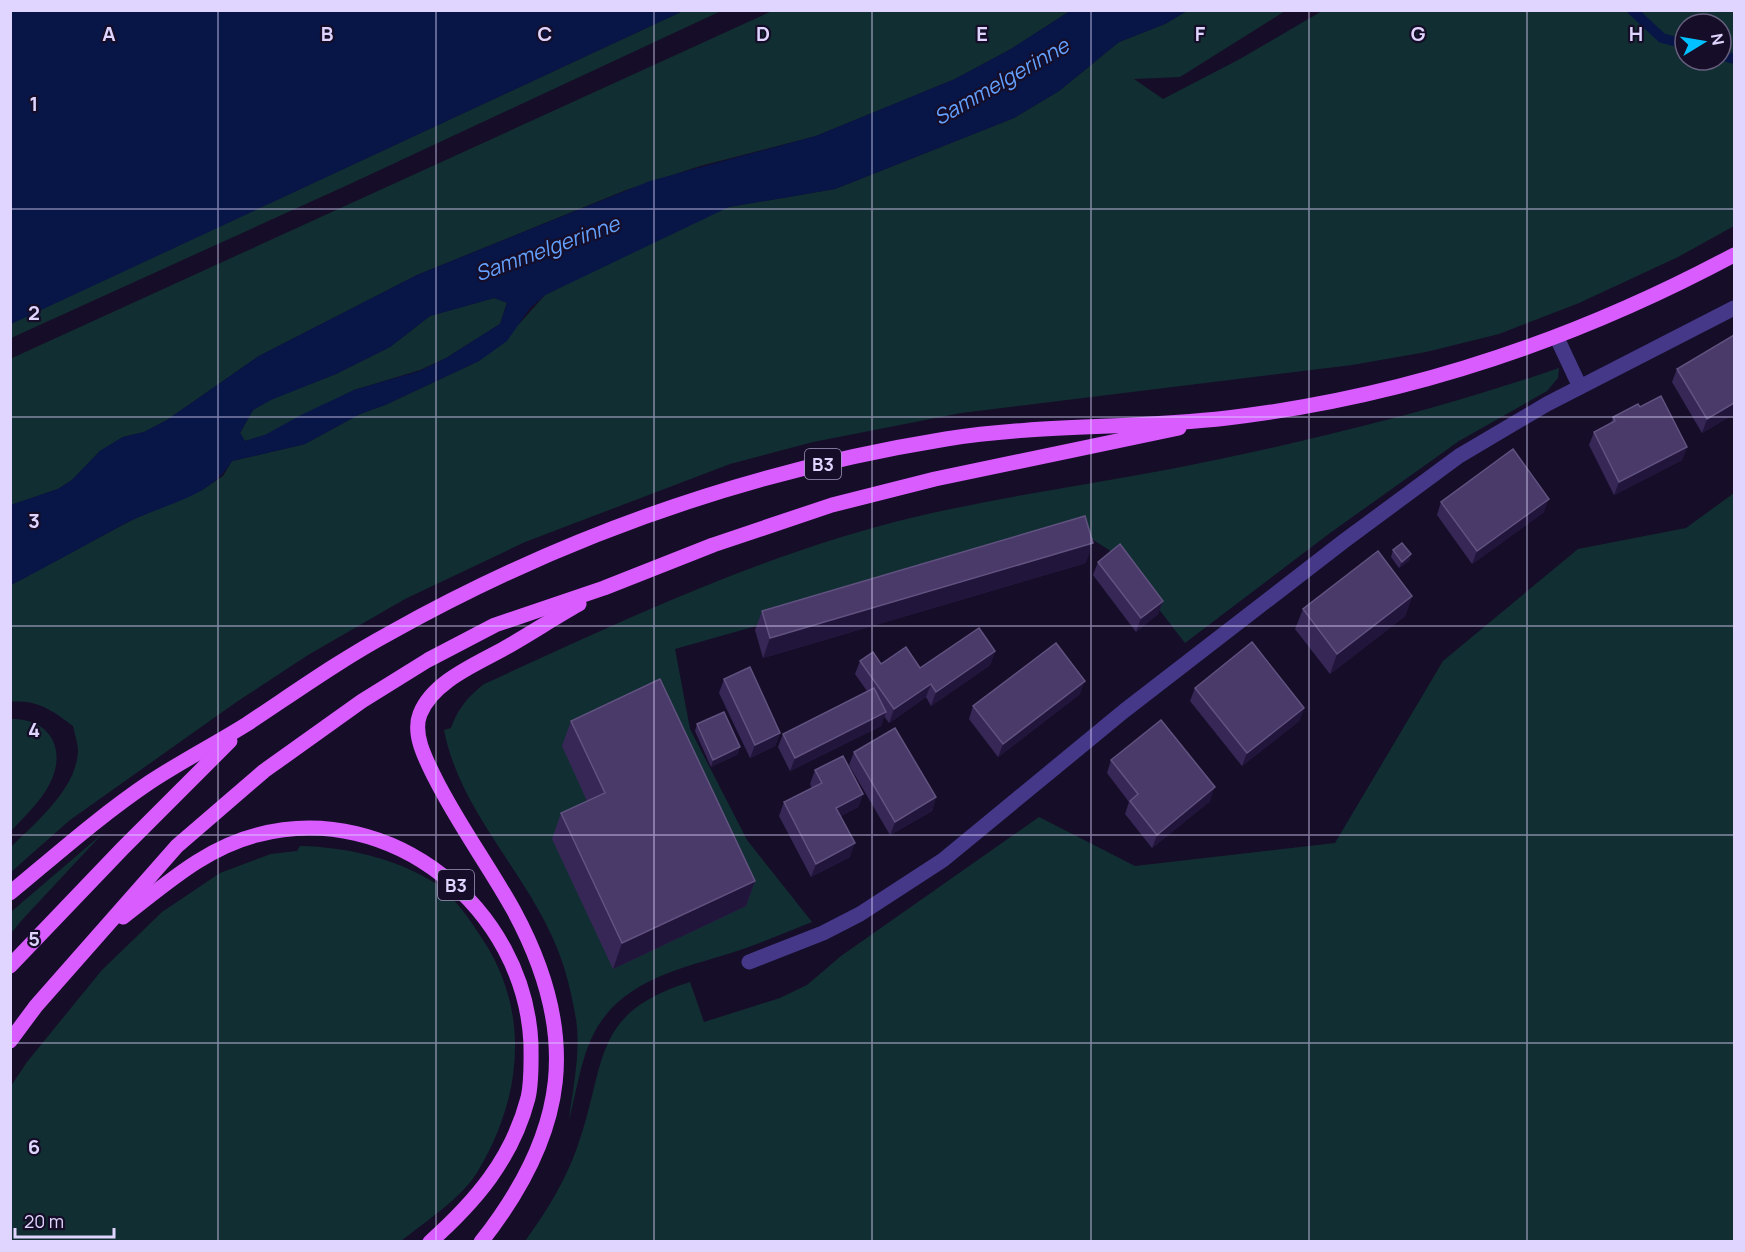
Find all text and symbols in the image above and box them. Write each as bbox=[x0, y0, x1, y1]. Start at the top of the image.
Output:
north arrow bbox=[1673, 12, 1733, 72]
text: A bbox=[102, 20, 116, 47]
text: B bbox=[321, 20, 334, 47]
text: C bbox=[538, 20, 552, 47]
text: D bbox=[756, 20, 770, 47]
text: E bbox=[976, 20, 988, 47]
text: F bbox=[1195, 20, 1206, 47]
text: G bbox=[1411, 20, 1426, 47]
text: H bbox=[1629, 20, 1643, 47]
water label: Sammelgerinne bbox=[928, 30, 1075, 131]
text: N bbox=[1706, 31, 1730, 47]
text: 1 bbox=[30, 90, 38, 117]
water label: Sammelgerinne bbox=[471, 208, 625, 287]
text: 2 bbox=[28, 299, 40, 326]
road number: B3 bbox=[805, 449, 841, 479]
text: 3 bbox=[28, 507, 40, 534]
text: 4 bbox=[28, 716, 40, 743]
road number: B3 bbox=[438, 870, 474, 900]
text: 5 bbox=[28, 925, 40, 952]
text: 6 bbox=[28, 1133, 40, 1160]
scale bar bbox=[15, 1201, 114, 1239]
text: 20 m bbox=[24, 1209, 64, 1233]

